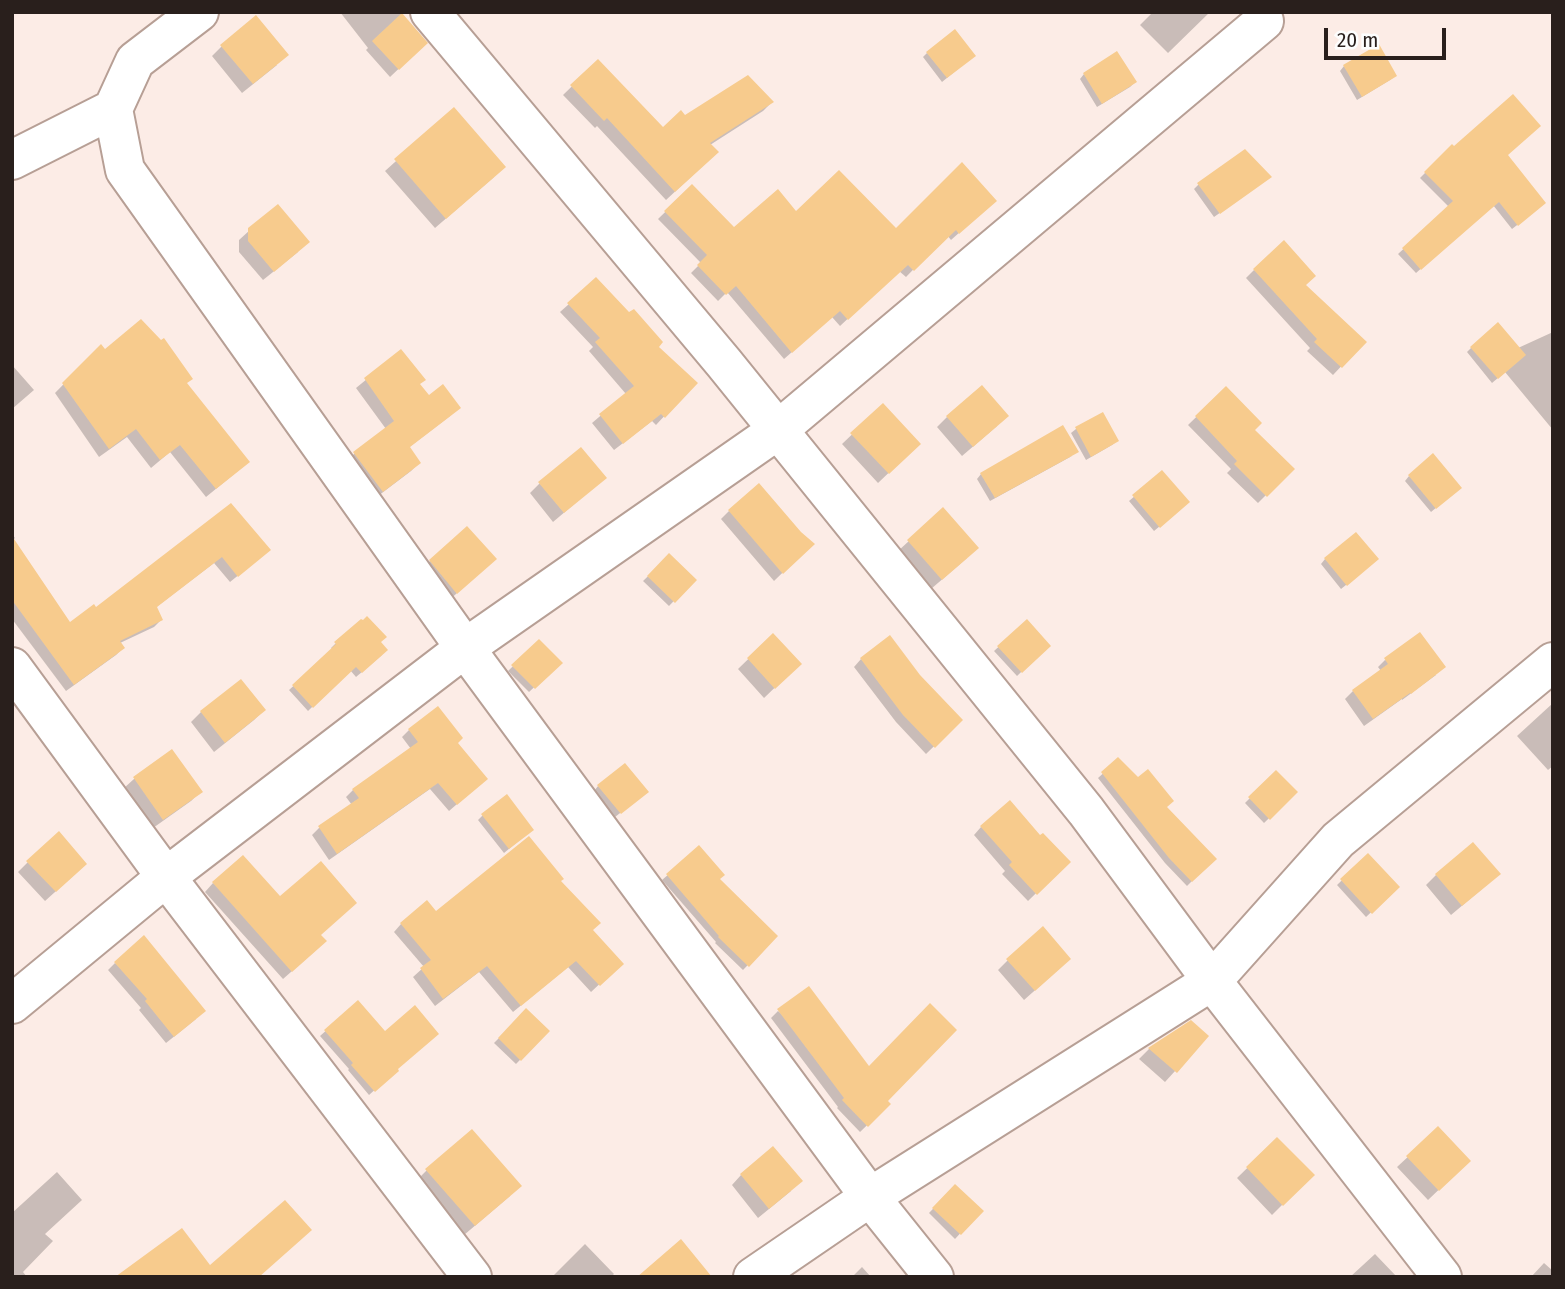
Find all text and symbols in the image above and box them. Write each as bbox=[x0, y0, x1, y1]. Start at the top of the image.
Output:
scale bar bbox=[1327, 14, 1450, 58]
text: 20 m bbox=[1337, 27, 1378, 53]

